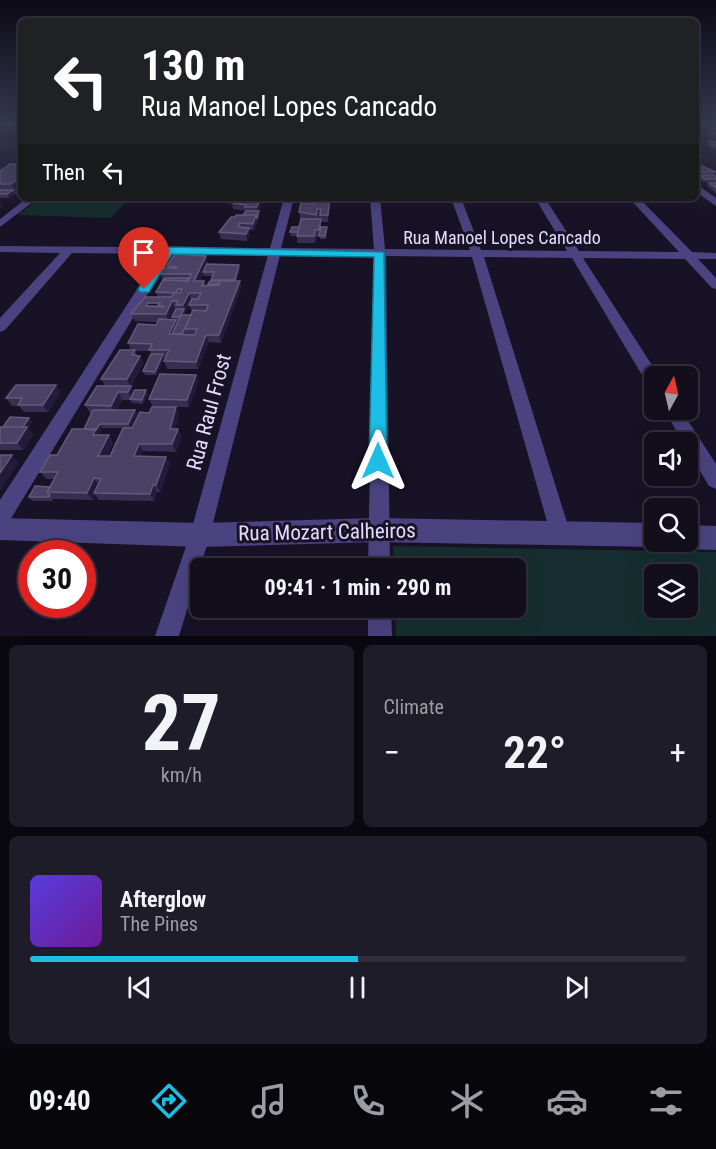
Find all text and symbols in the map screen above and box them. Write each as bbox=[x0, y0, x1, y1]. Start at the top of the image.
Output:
text: 130 m bbox=[141, 41, 246, 90]
icon: left bbox=[42, 42, 120, 120]
text: Rua Manoel Lopes Cancado bbox=[141, 91, 437, 123]
icon: left bbox=[97, 156, 130, 189]
text: Then bbox=[42, 160, 85, 185]
pin bbox=[118, 227, 169, 289]
street label: Rua Manoel Lopes Cancado bbox=[403, 227, 601, 248]
icon: arrive bbox=[127, 236, 160, 269]
street label: Rua Raul Frost bbox=[182, 351, 236, 473]
north arrow bbox=[644, 366, 698, 420]
map controls bbox=[644, 366, 698, 618]
position arrow bbox=[346, 429, 410, 493]
button: sound bbox=[644, 432, 698, 486]
button: search bbox=[644, 498, 698, 552]
street label: Rua Mozart Calheiros bbox=[238, 518, 416, 546]
speed limit sign: 30 bbox=[18, 540, 96, 618]
button: layers bbox=[644, 564, 698, 618]
text: 09:41 · 1 min · 290 m bbox=[265, 575, 451, 600]
text: 27 bbox=[142, 678, 221, 769]
text: Climate bbox=[384, 695, 444, 719]
text: 22° bbox=[503, 726, 566, 779]
text: − bbox=[384, 733, 400, 772]
text: + bbox=[670, 733, 686, 772]
text: km/h bbox=[161, 763, 202, 787]
text: Afterglow bbox=[120, 887, 206, 912]
text: The Pines bbox=[120, 912, 198, 936]
icon: previous bbox=[123, 971, 156, 1004]
icon: pause bbox=[341, 971, 374, 1004]
icon: next bbox=[560, 971, 593, 1004]
icon: directions bbox=[148, 1080, 190, 1122]
icon: music bbox=[248, 1080, 290, 1122]
icon: phone bbox=[347, 1080, 389, 1122]
icon: climate bbox=[446, 1080, 488, 1122]
icon: car bbox=[546, 1080, 588, 1122]
icon: filters bbox=[645, 1080, 687, 1122]
text: 09:40 bbox=[29, 1085, 91, 1117]

